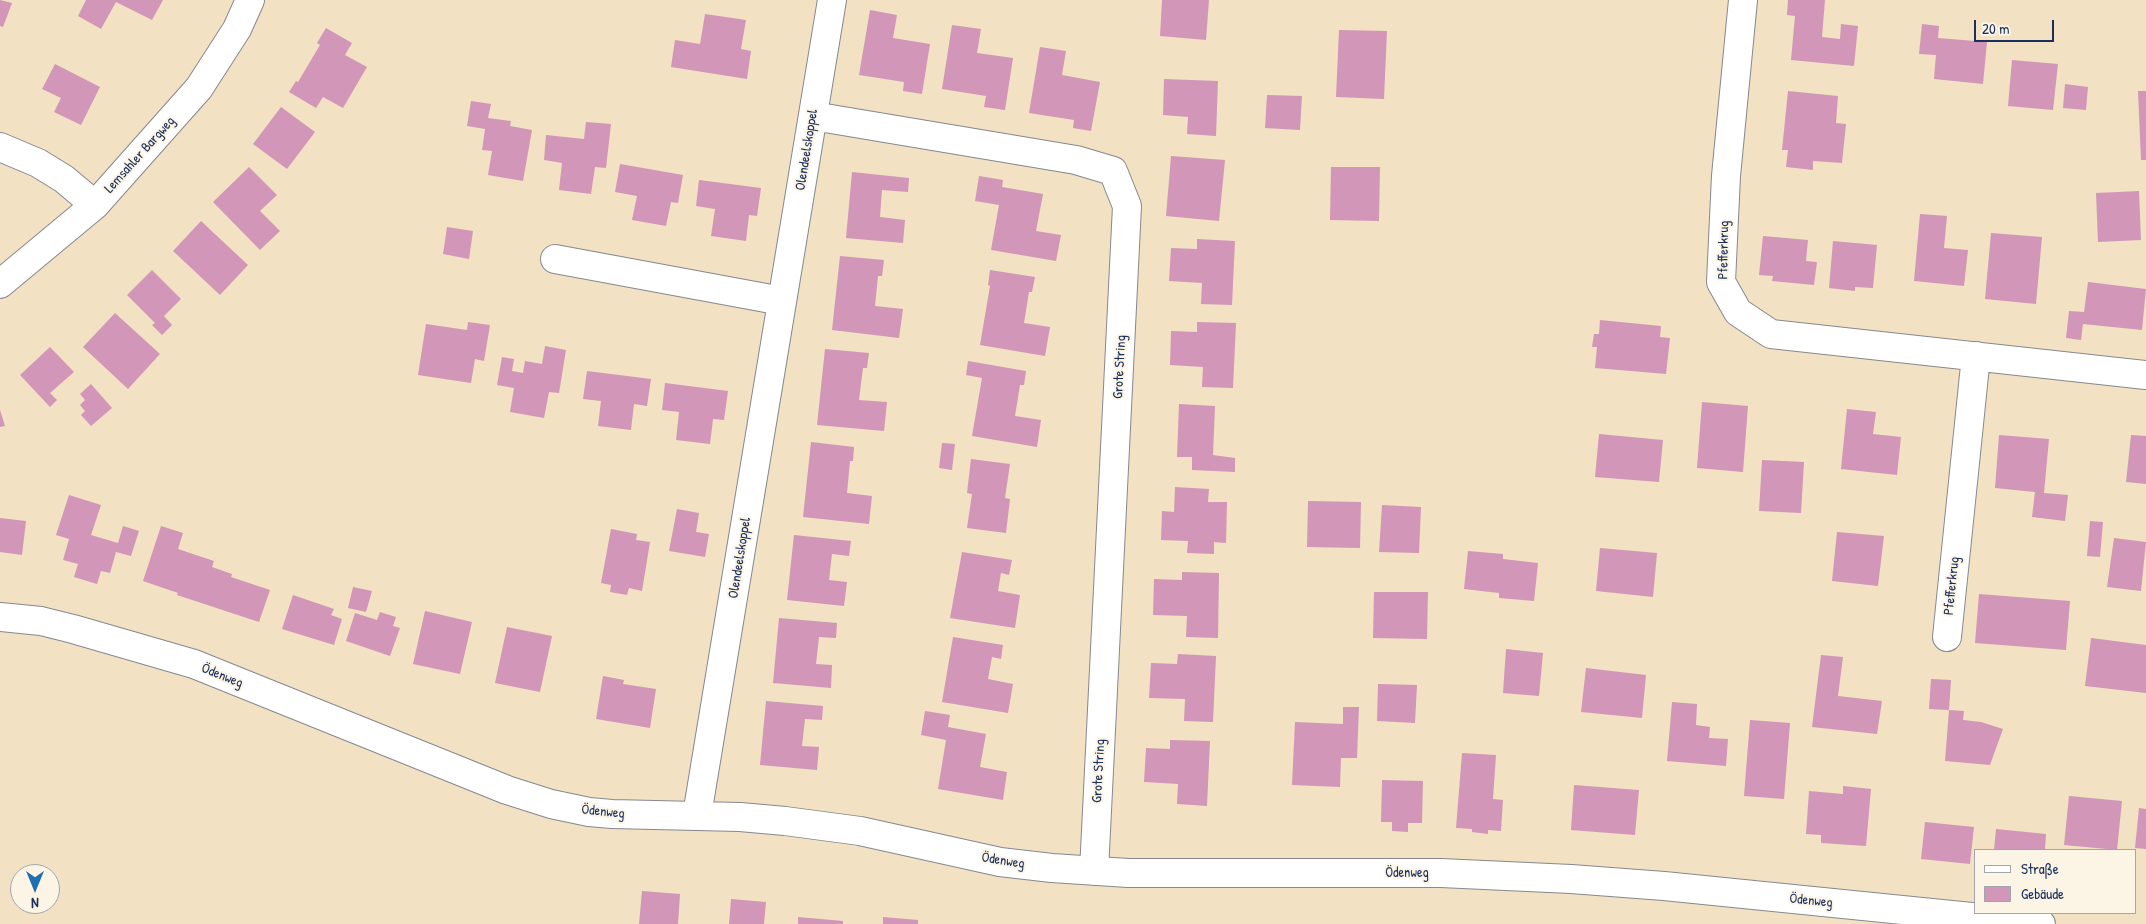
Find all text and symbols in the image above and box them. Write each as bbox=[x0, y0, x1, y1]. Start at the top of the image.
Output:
scale bar bbox=[1976, 10, 2056, 42]
text: 20 m bbox=[1982, 18, 2009, 39]
street label: Olendeelskoppel bbox=[792, 108, 822, 192]
street label: Lemsahler Bargweg bbox=[101, 113, 179, 197]
street label: Pfefferkrug bbox=[1715, 221, 1733, 279]
street label: Grote String bbox=[1110, 335, 1130, 399]
street label: Olendeelskoppel bbox=[725, 516, 755, 600]
street label: Pfefferkrug bbox=[1941, 556, 1963, 616]
street label: Ödenweg bbox=[199, 660, 245, 692]
street label: Grote String bbox=[1089, 739, 1109, 803]
street label: Ödenweg bbox=[581, 801, 625, 823]
street label: Ödenweg bbox=[980, 849, 1026, 873]
legend bbox=[1974, 849, 2136, 914]
text: Straße bbox=[2021, 858, 2059, 879]
north arrow bbox=[10, 864, 60, 914]
street label: Ödenweg bbox=[1385, 865, 1429, 881]
text: Gebäude bbox=[2021, 883, 2064, 904]
street label: Ödenweg bbox=[1789, 890, 1833, 912]
text: N bbox=[31, 894, 39, 913]

